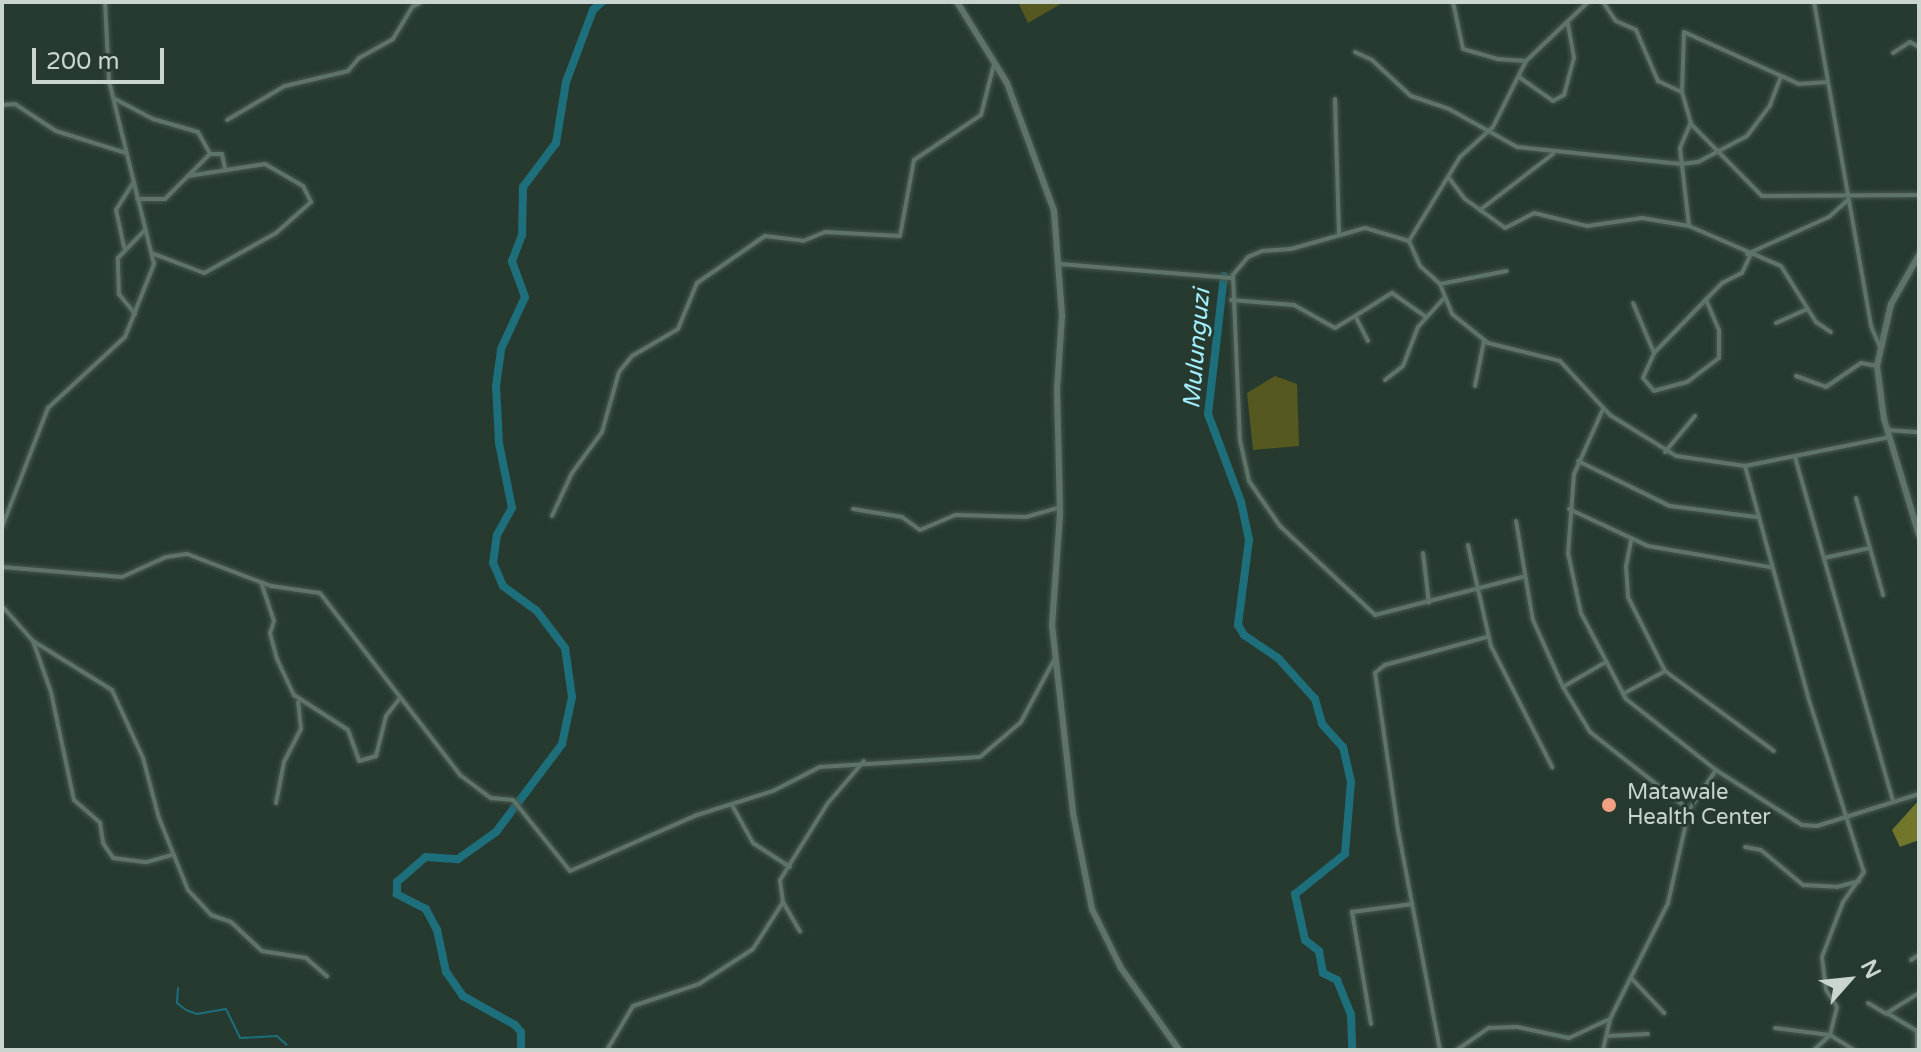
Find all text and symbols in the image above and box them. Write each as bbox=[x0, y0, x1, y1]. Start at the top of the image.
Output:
scale bar bbox=[36, 32, 168, 82]
text: 200 m bbox=[46, 47, 120, 76]
water label: Mulunguzi bbox=[1177, 288, 1217, 410]
place label: Matawale Health Center bbox=[1627, 779, 1771, 830]
marker: Matawale Health Center bbox=[1598, 794, 1620, 816]
north arrow bbox=[1809, 940, 1889, 1020]
text: N bbox=[1855, 955, 1886, 983]

